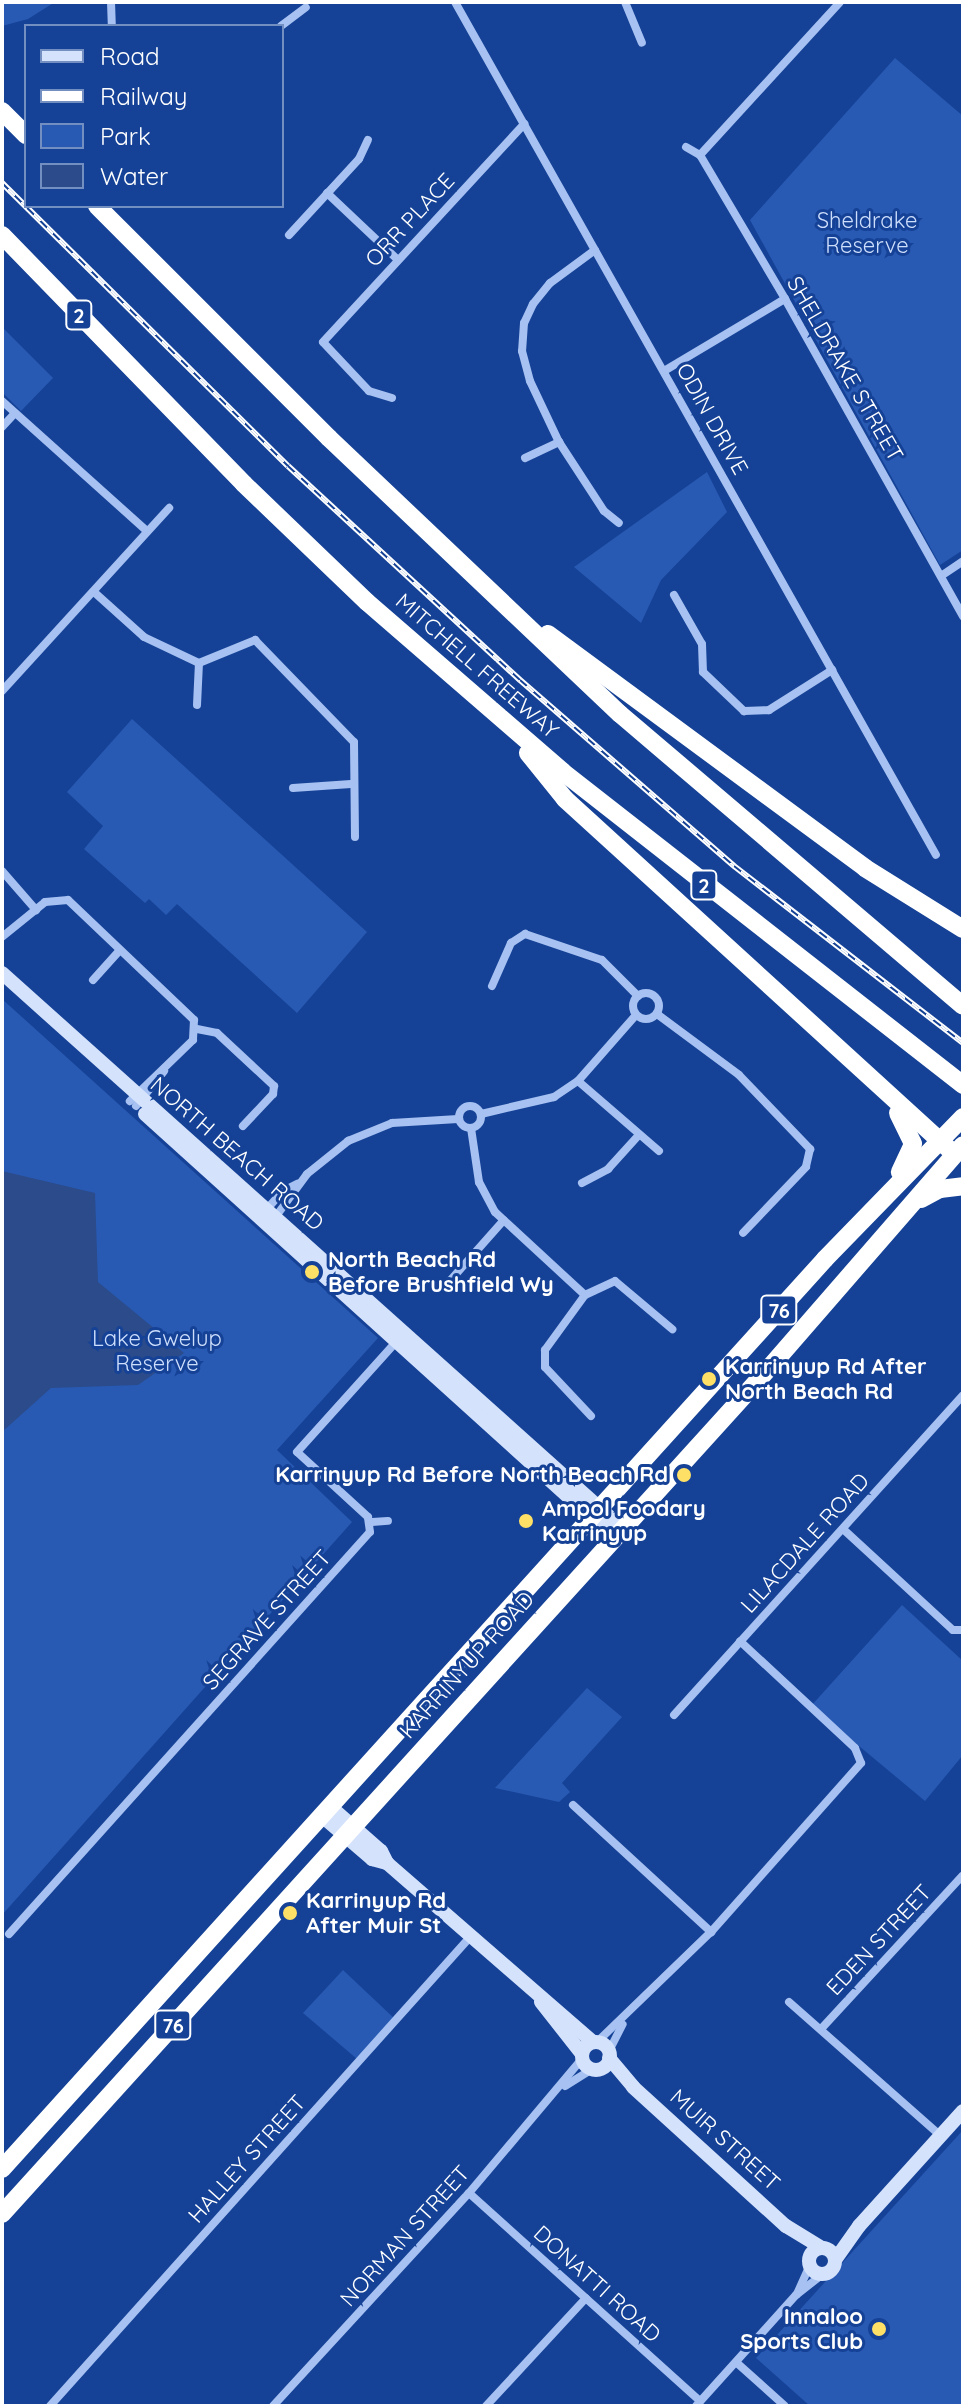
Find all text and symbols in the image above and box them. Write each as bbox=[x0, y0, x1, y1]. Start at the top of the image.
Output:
legend bbox=[24, 24, 284, 208]
text: Road bbox=[100, 41, 160, 71]
text: Railway bbox=[100, 81, 187, 111]
text: Park bbox=[100, 121, 151, 151]
text: Water bbox=[100, 161, 168, 191]
street label: ORR PLACE bbox=[360, 168, 460, 272]
park label: Sheldrake Reserve bbox=[817, 207, 917, 258]
street label: SHELDRAKE STREET bbox=[781, 272, 909, 466]
road number: 2 bbox=[65, 299, 93, 331]
street label: ODIN DRIVE bbox=[671, 359, 753, 479]
street label: MITCHELL FREEWAY bbox=[390, 588, 564, 744]
road number: 2 bbox=[690, 869, 718, 901]
street label: NORTH BEACH ROAD bbox=[145, 1072, 329, 1236]
place label: North Beach Rd Before Brushfield Wy bbox=[328, 1246, 554, 1298]
marker: North Beach Rd Before Brushfield Wy bbox=[303, 1263, 321, 1281]
road number: 76 bbox=[759, 1294, 799, 1326]
park label: Lake Gwelup Reserve bbox=[92, 1325, 222, 1376]
place label: Karrinyup Rd After North Beach Rd bbox=[725, 1353, 926, 1404]
marker: Karrinyup Rd After North Beach Rd bbox=[700, 1370, 718, 1388]
place label: Karrinyup Rd Before North Beach Rd bbox=[275, 1462, 668, 1488]
marker: Karrinyup Rd Before North Beach Rd bbox=[675, 1466, 693, 1484]
street label: LILACDALE ROAD bbox=[735, 1468, 875, 1618]
place label: Ampol Foodary Karrinyup bbox=[542, 1495, 706, 1546]
marker: Ampol Foodary Karrinyup bbox=[517, 1512, 535, 1530]
street label: SEGRAVE STREET bbox=[197, 1545, 337, 1695]
street label: KARRINYUP ROAD bbox=[394, 1586, 540, 1744]
street label: EDEN STREET bbox=[821, 1879, 937, 2001]
place label: Karrinyup Rd After Muir St bbox=[306, 1887, 446, 1938]
marker: Karrinyup Rd After Muir St bbox=[281, 1904, 299, 1922]
road number: 76 bbox=[153, 2009, 193, 2041]
street label: MUIR STREET bbox=[665, 2084, 785, 2196]
street label: HALLEY STREET bbox=[183, 2090, 311, 2228]
street label: NORMAN STREET bbox=[335, 2160, 475, 2312]
street label: DONATTI ROAD bbox=[528, 2220, 666, 2348]
place label: Innaloo Sports Club bbox=[740, 2303, 863, 2354]
marker: Innaloo Sports Club bbox=[870, 2320, 888, 2338]

